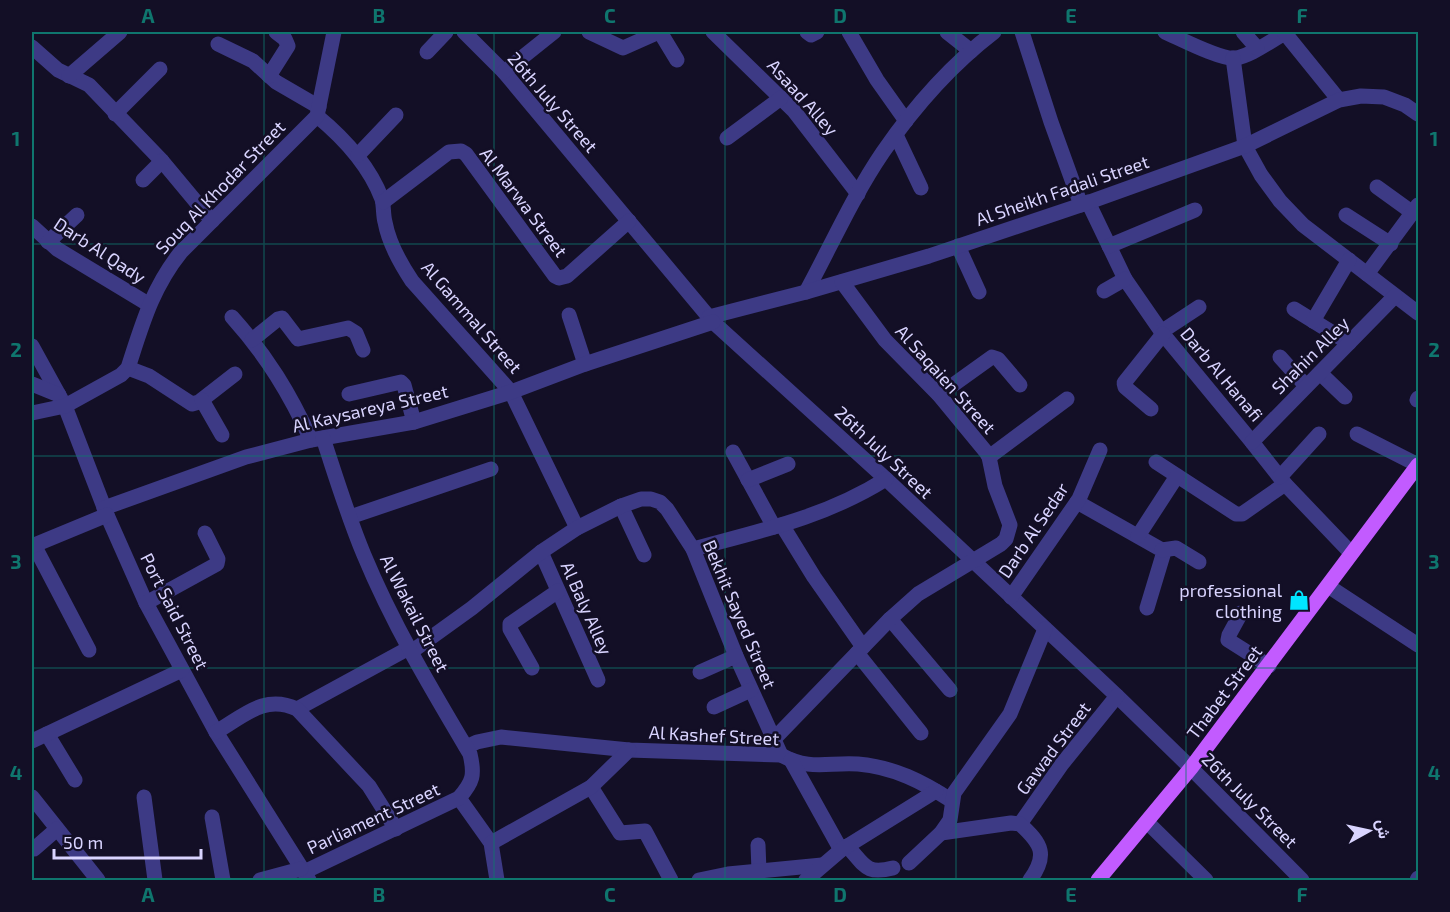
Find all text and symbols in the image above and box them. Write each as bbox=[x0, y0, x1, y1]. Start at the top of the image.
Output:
text: A bbox=[141, 3, 155, 27]
text: B bbox=[373, 3, 385, 27]
text: C bbox=[604, 3, 616, 27]
text: D bbox=[833, 3, 847, 27]
text: E bbox=[1065, 3, 1077, 27]
text: F bbox=[1296, 3, 1308, 27]
street label: 26th July Street bbox=[503, 47, 603, 157]
street label: Asaad Alley bbox=[763, 54, 843, 140]
street label: Souq Al Khodar Street bbox=[151, 116, 289, 258]
text: 1 bbox=[12, 126, 20, 150]
text: 1 bbox=[1430, 126, 1438, 150]
street label: Al Marwa Street bbox=[476, 143, 572, 261]
street label: Al Sheikh Fadali Street bbox=[973, 150, 1152, 230]
street label: Darb Al Qady bbox=[50, 212, 150, 288]
street label: Al Gammal Street bbox=[417, 256, 527, 378]
street label: Shahin Alley bbox=[1267, 311, 1354, 398]
street label: Al Saqaien Street bbox=[891, 320, 1001, 438]
street label: Darb Al Hanafi bbox=[1176, 322, 1268, 426]
text: 2 bbox=[10, 337, 22, 361]
text: 2 bbox=[1428, 337, 1440, 361]
street label: Al Kaysareya Street bbox=[290, 379, 450, 437]
street label: 26th July Street bbox=[830, 401, 938, 503]
street label: Darb Al Sedar bbox=[993, 478, 1073, 582]
street label: Bekhit Sayed Street bbox=[699, 536, 781, 692]
text: 3 bbox=[10, 549, 22, 573]
street label: Port Said Street bbox=[136, 549, 214, 673]
text: 3 bbox=[1428, 549, 1440, 573]
street label: Al Wakail Street bbox=[376, 551, 454, 676]
street label: Al Baly Alley bbox=[557, 558, 618, 659]
place label: professional clothing bbox=[1179, 579, 1283, 622]
shop icon: professional clothing bbox=[1287, 588, 1311, 612]
street label: Thabet Street bbox=[1182, 641, 1266, 743]
street label: Gawad Street bbox=[1011, 697, 1095, 799]
street label: Al Kashef Street bbox=[648, 721, 780, 749]
street label: 26th July Street bbox=[1198, 748, 1302, 852]
text: 4 bbox=[10, 760, 23, 784]
text: 4 bbox=[1428, 760, 1441, 784]
street label: Parliament Street bbox=[303, 778, 443, 858]
north arrow bbox=[1339, 801, 1399, 861]
text: ش bbox=[1373, 818, 1395, 840]
scale bar bbox=[54, 822, 201, 860]
text: 50 m bbox=[63, 831, 103, 853]
text: A bbox=[141, 882, 155, 906]
text: B bbox=[373, 882, 385, 906]
text: C bbox=[604, 882, 616, 906]
text: D bbox=[833, 882, 847, 906]
text: E bbox=[1065, 882, 1077, 906]
text: F bbox=[1296, 882, 1308, 906]

